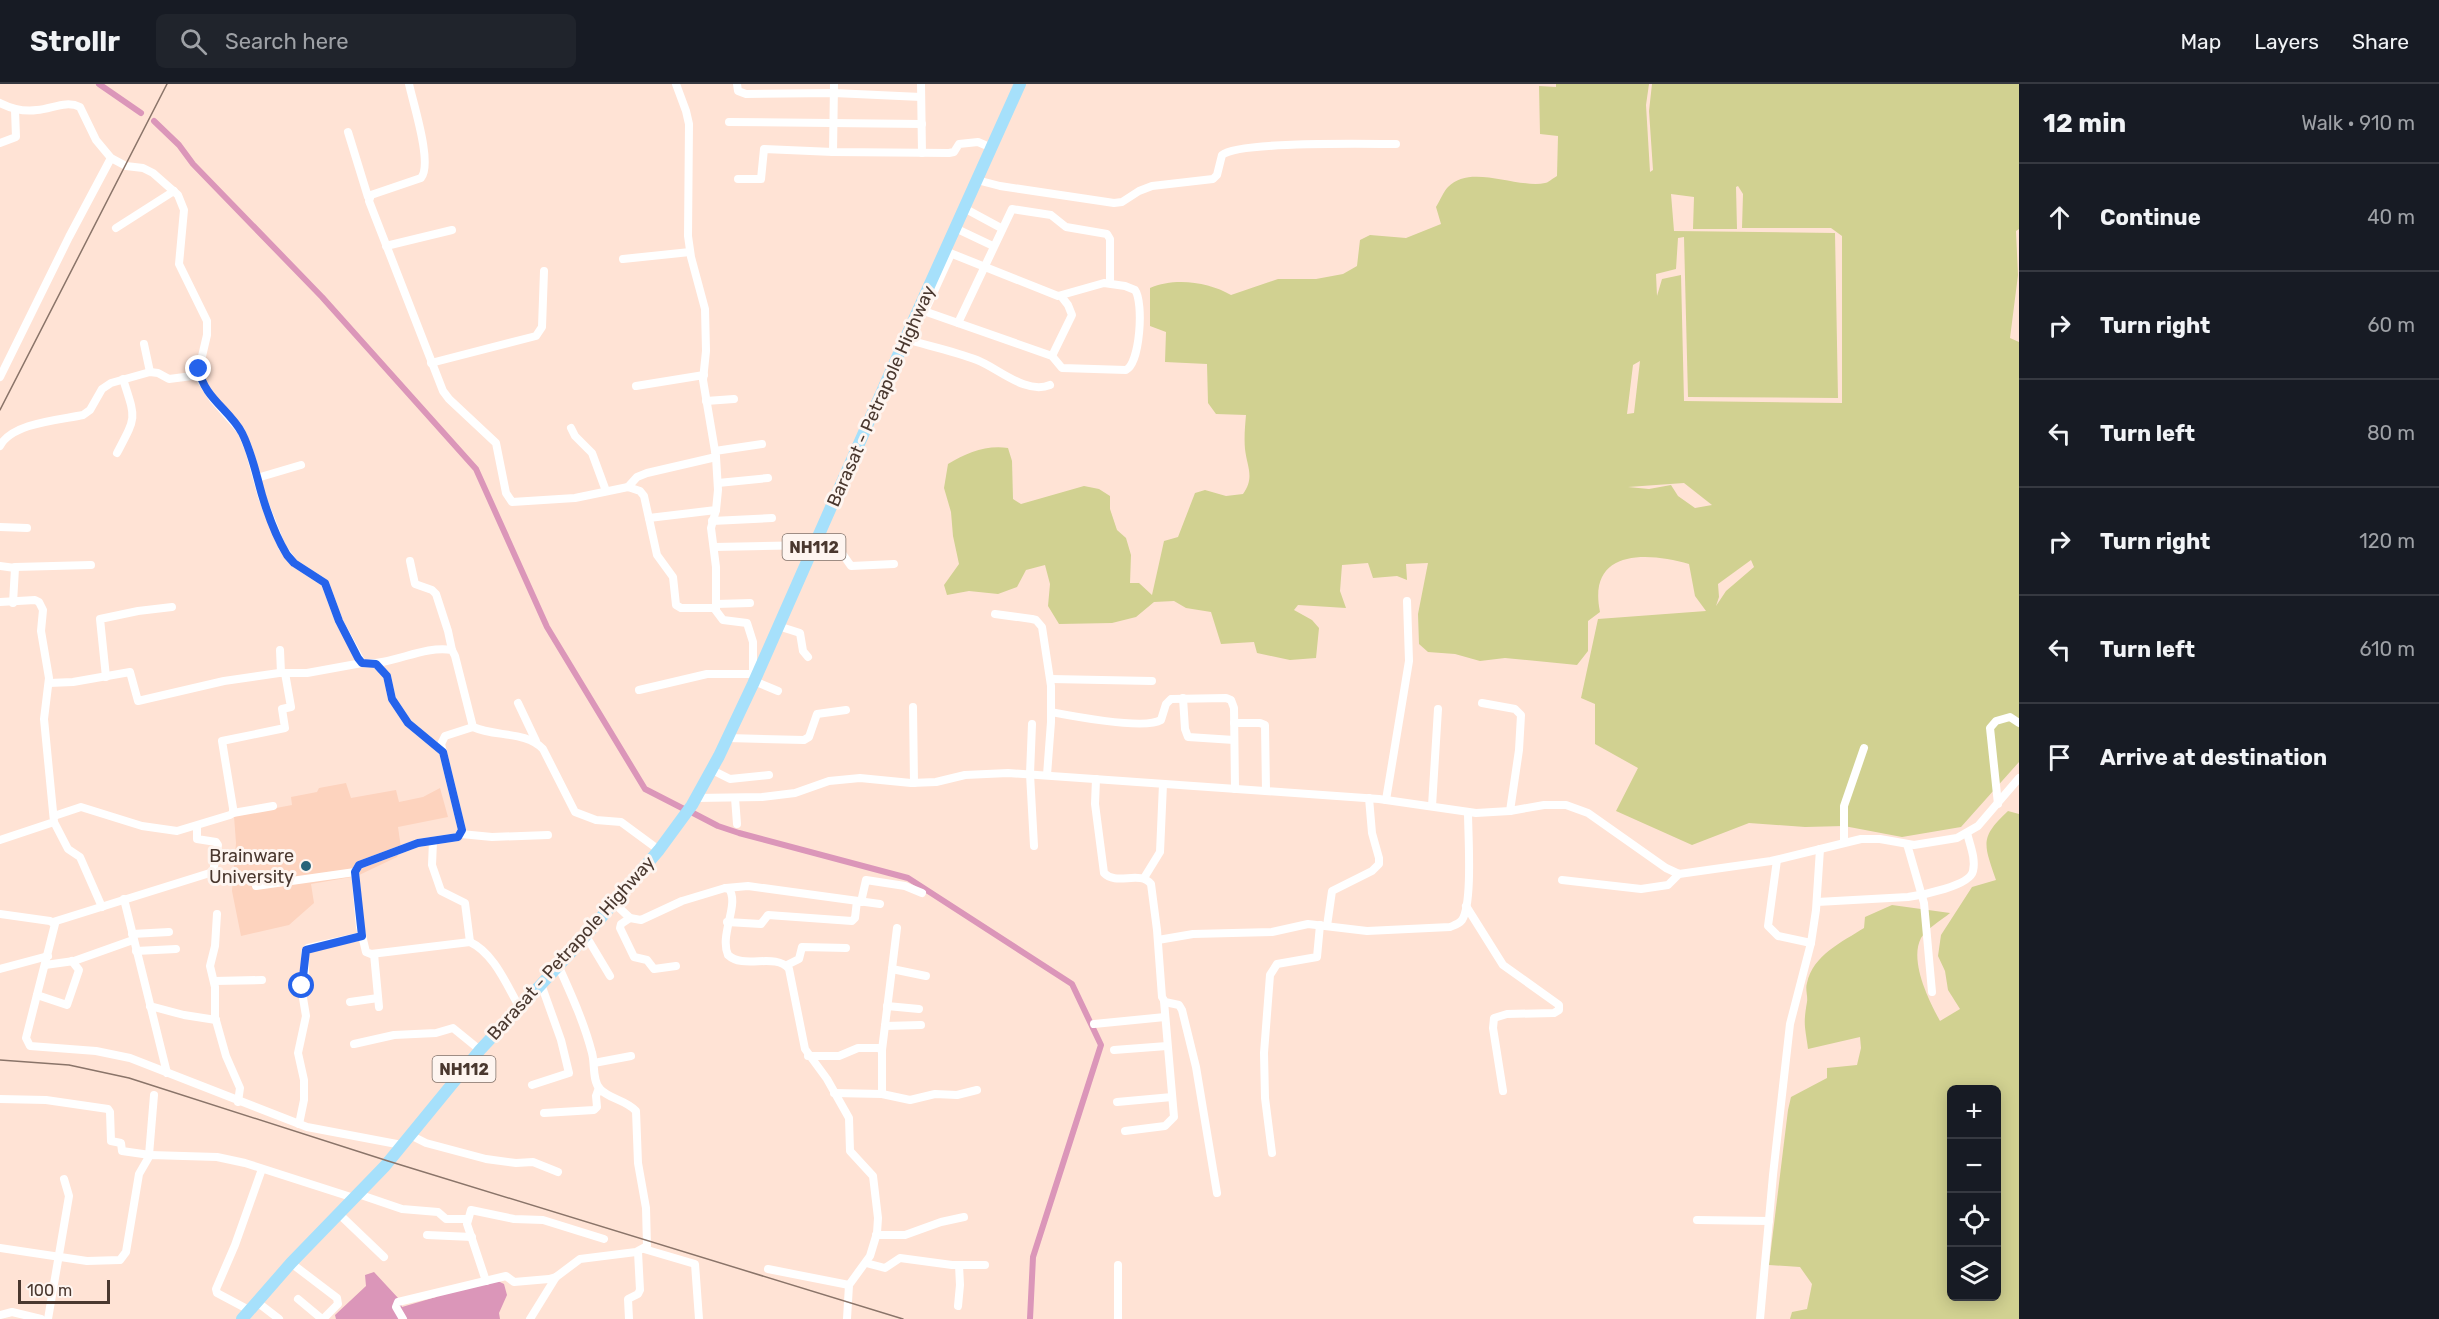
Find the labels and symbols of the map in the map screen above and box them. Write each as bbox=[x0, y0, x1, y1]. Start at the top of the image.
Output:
street label: Barasat - Petrapole Highway bbox=[822, 282, 940, 510]
route end bbox=[185, 355, 211, 381]
road number: NH112 bbox=[782, 534, 846, 560]
place label: Brainware University bbox=[209, 845, 294, 888]
street label: Barasat - Petrapole Highway bbox=[483, 851, 659, 1044]
marker: Brainware University bbox=[299, 859, 313, 873]
route start bbox=[288, 972, 314, 998]
road number: NH112 bbox=[432, 1056, 496, 1082]
scale bar bbox=[18, 1277, 110, 1304]

